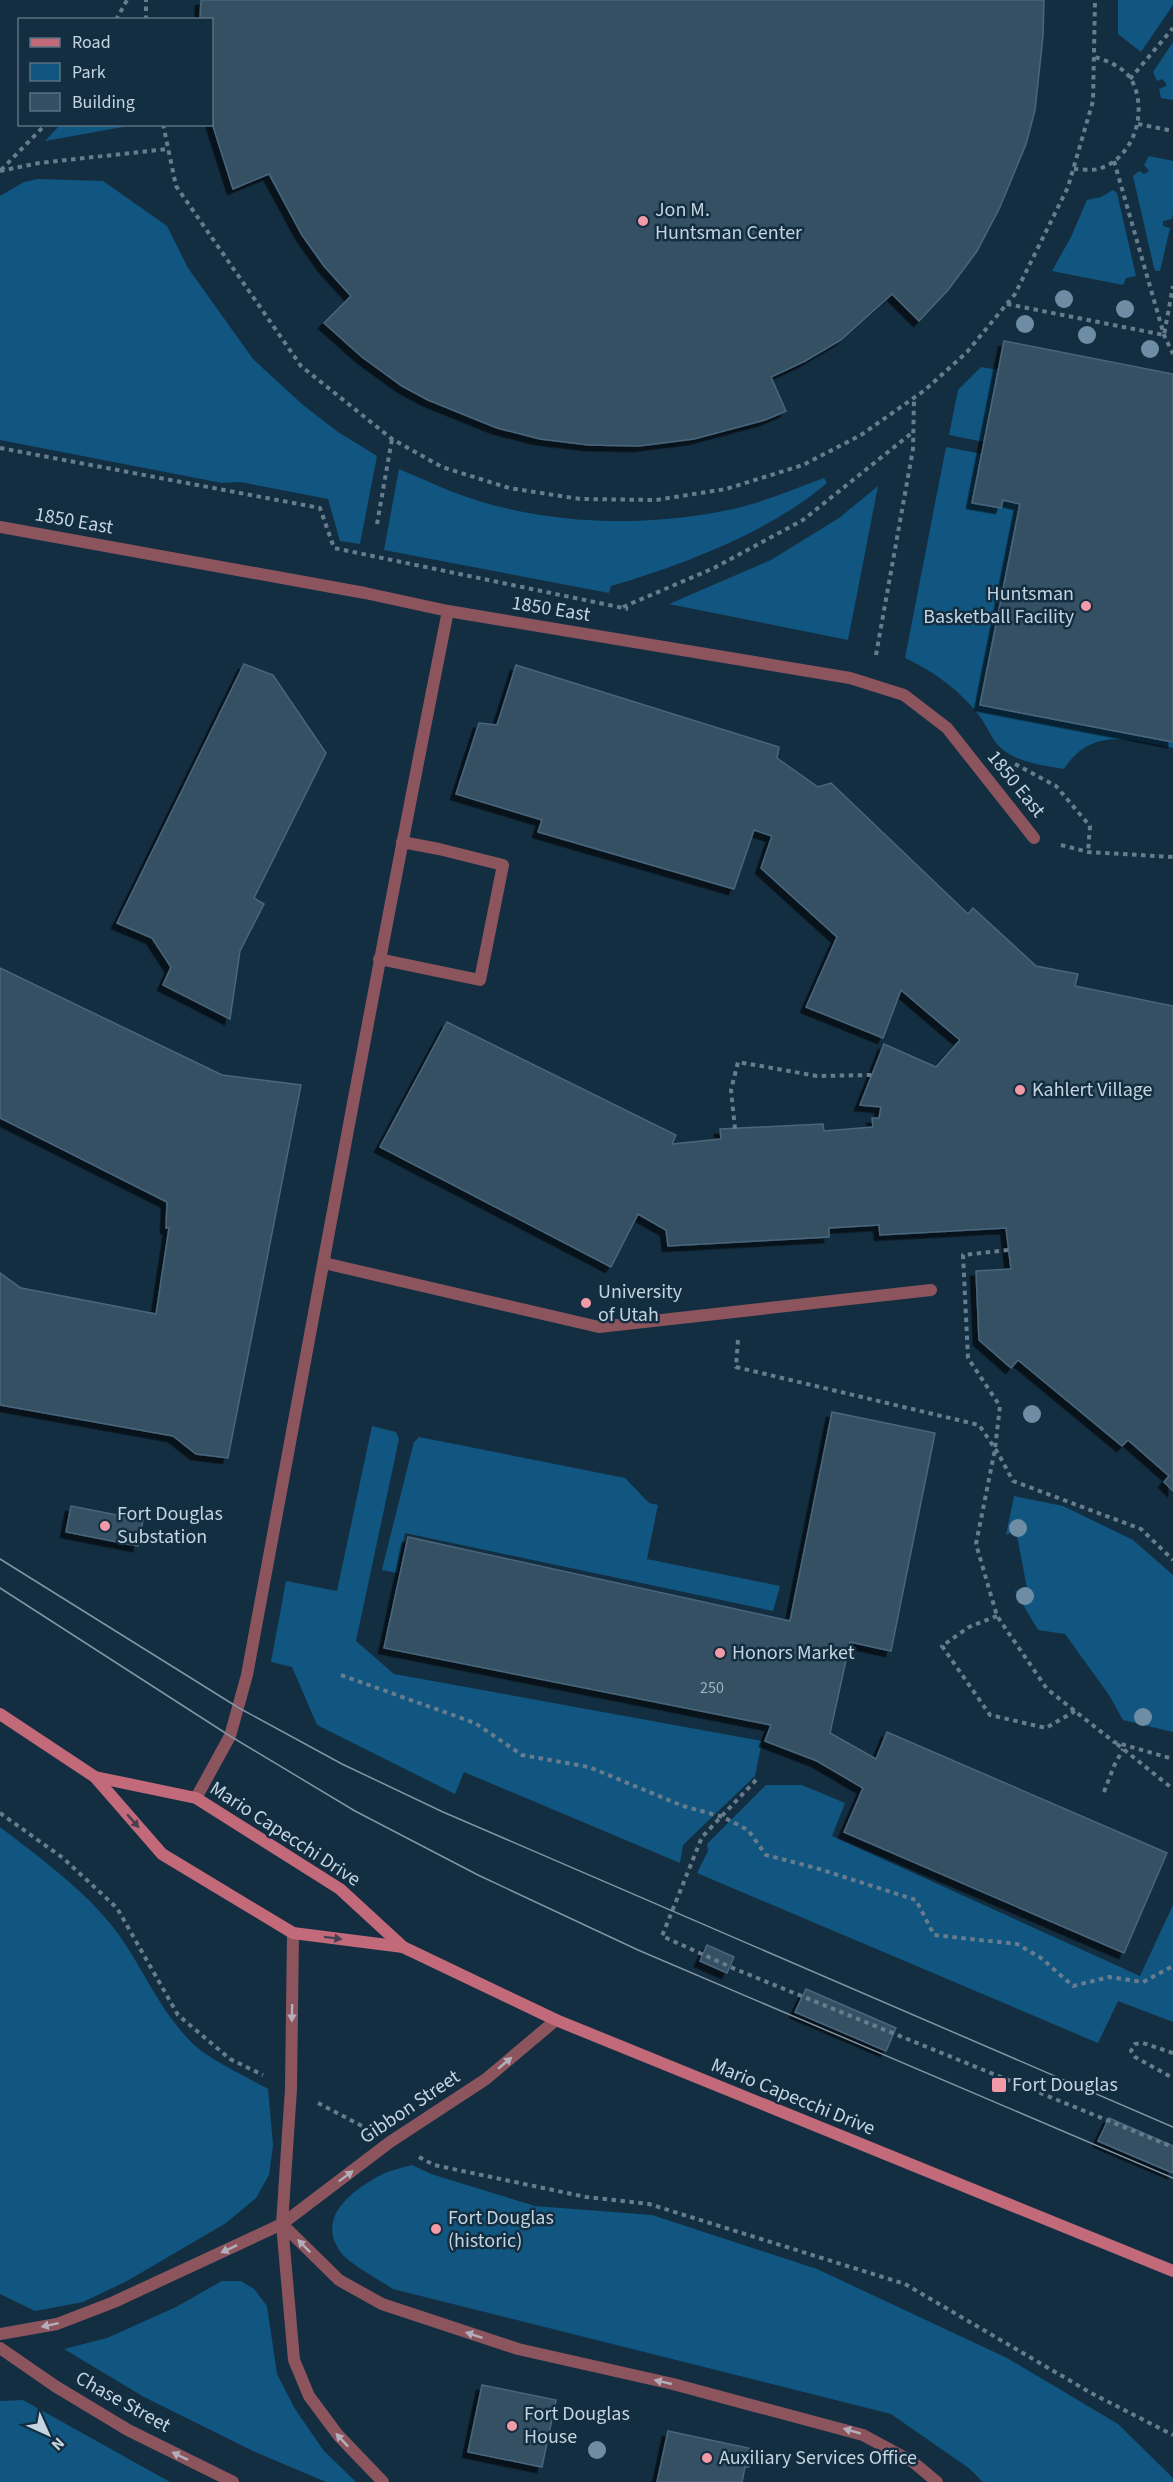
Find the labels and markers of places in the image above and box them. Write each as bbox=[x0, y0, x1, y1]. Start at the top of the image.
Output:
place label: Jon M. Huntsman Center bbox=[655, 196, 802, 247]
marker: Jon M. Huntsman Center bbox=[636, 214, 650, 228]
place label: Huntsman Basketball Facility bbox=[923, 580, 1075, 631]
marker: Huntsman Basketball Facility bbox=[1079, 599, 1093, 613]
place label: Kahlert Village bbox=[1032, 1076, 1153, 1104]
marker: Kahlert Village bbox=[1013, 1083, 1027, 1097]
place label: University of Utah bbox=[598, 1278, 683, 1329]
marker: University of Utah bbox=[579, 1296, 593, 1310]
place label: Fort Douglas Substation bbox=[117, 1500, 223, 1551]
marker: Fort Douglas Substation bbox=[98, 1519, 112, 1533]
place label: Honors Market bbox=[732, 1639, 855, 1667]
marker: Honors Market bbox=[713, 1646, 727, 1660]
place label: Fort Douglas bbox=[1012, 2071, 1118, 2099]
marker: Fort Douglas bbox=[990, 2076, 1008, 2094]
place label: Fort Douglas (historic) bbox=[448, 2204, 554, 2255]
marker: Fort Douglas (historic) bbox=[429, 2222, 443, 2236]
place label: Fort Douglas House bbox=[524, 2400, 630, 2451]
marker: Fort Douglas House bbox=[505, 2419, 519, 2433]
place label: Auxiliary Services Office bbox=[719, 2444, 917, 2472]
marker: Auxiliary Services Office bbox=[700, 2451, 714, 2465]

